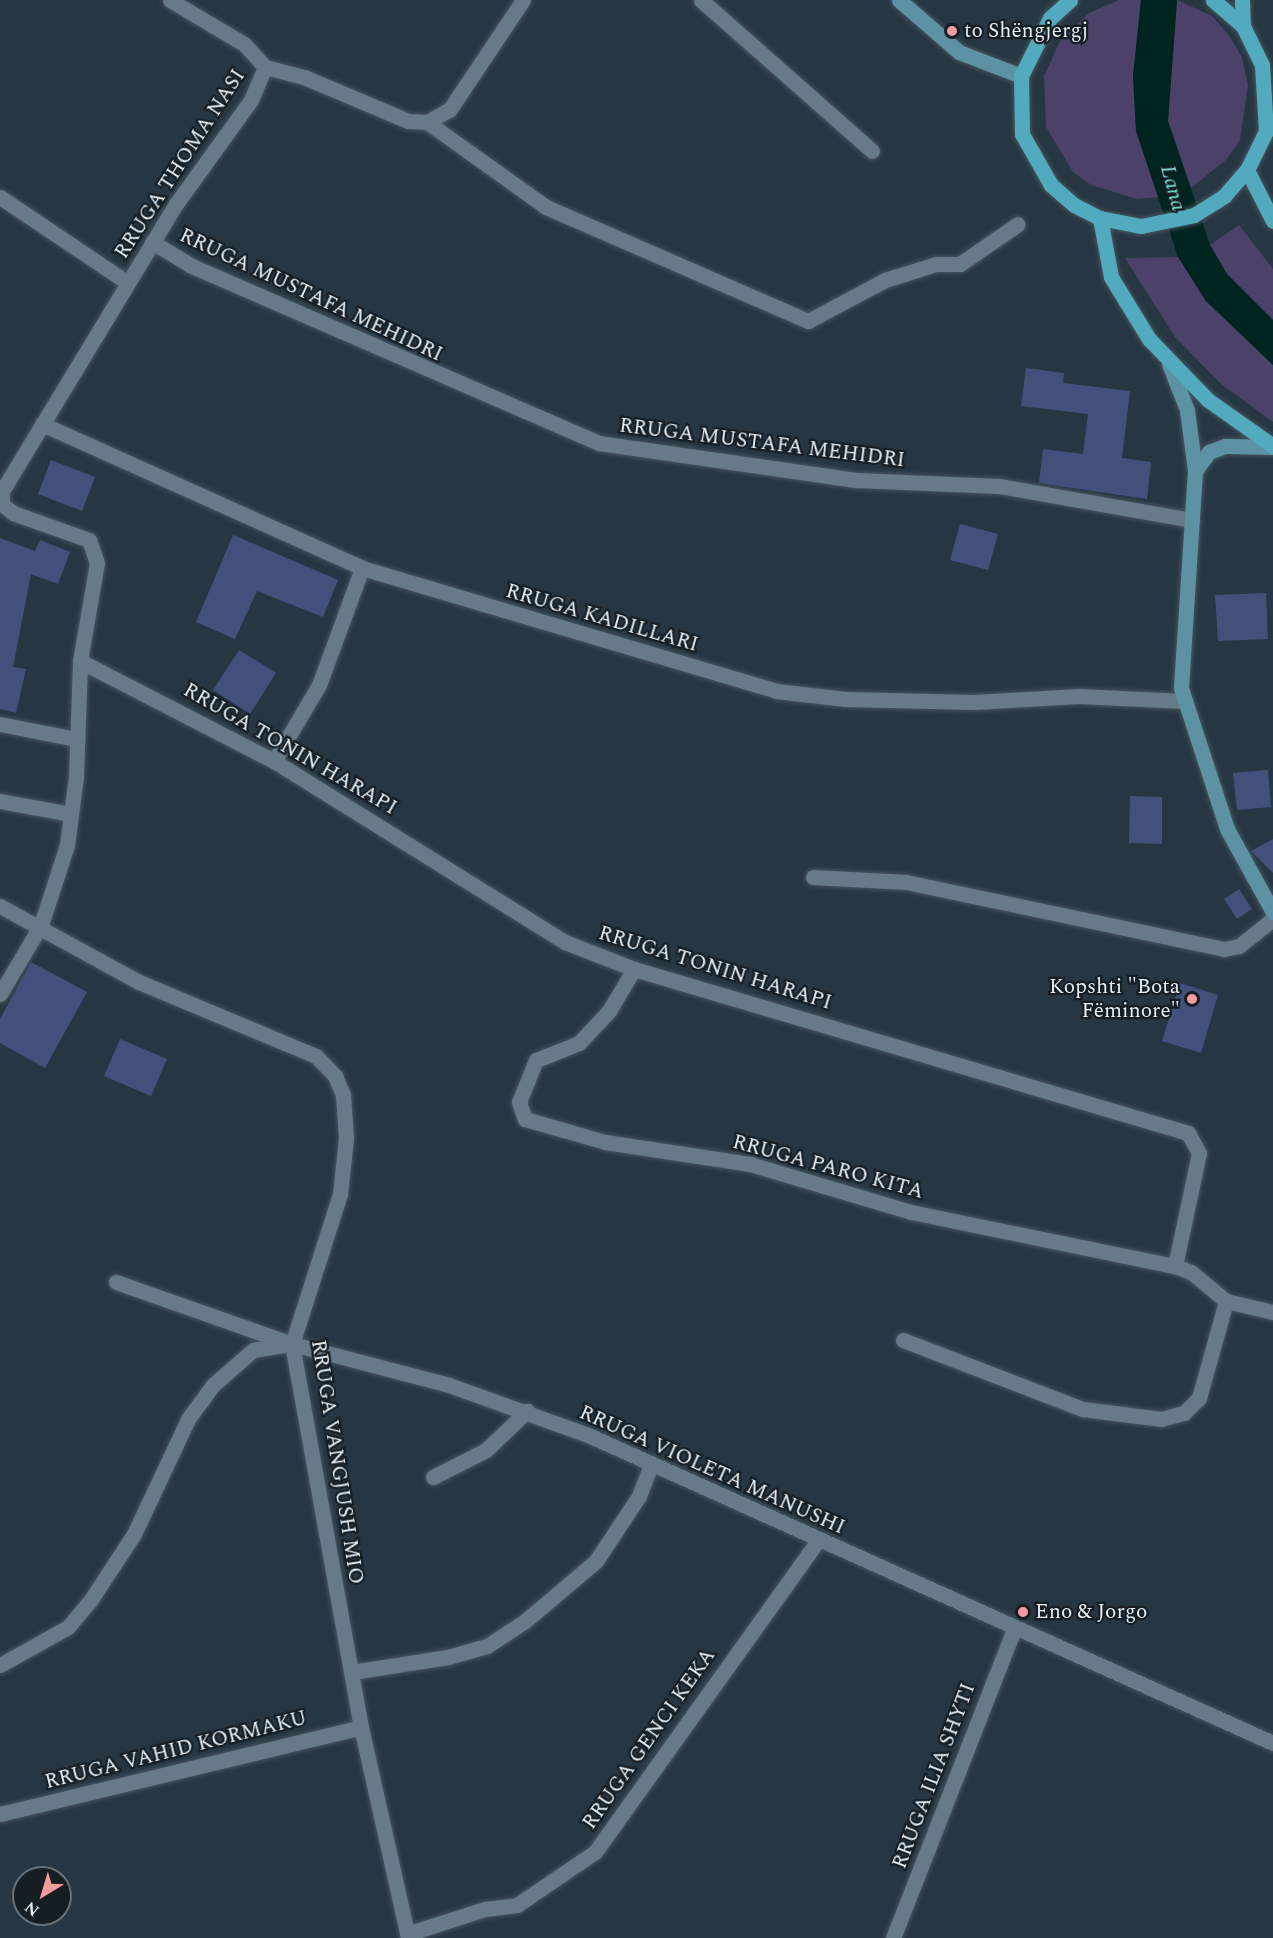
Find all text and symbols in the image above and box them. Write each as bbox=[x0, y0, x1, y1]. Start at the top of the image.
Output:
place label: to Shëngjergj bbox=[964, 18, 1088, 44]
marker: to Shëngjergj bbox=[945, 24, 959, 38]
street label: RRUGA THOMA NASI bbox=[109, 64, 251, 264]
water label: Lana bbox=[1154, 162, 1192, 214]
street label: RRUGA MUSTAFA MEHIDRI bbox=[175, 223, 447, 367]
street label: RRUGA MUSTAFA MEHIDRI bbox=[618, 413, 906, 473]
street label: RRUGA KADILLARI bbox=[503, 578, 701, 658]
street label: RRUGA TONIN HARAPI bbox=[179, 677, 401, 821]
street label: RRUGA TONIN HARAPI bbox=[595, 920, 835, 1016]
place label: Kopshti "Bota Fëminore" bbox=[1049, 974, 1180, 1024]
marker: Kopshti "Bota Fëminore" bbox=[1185, 992, 1199, 1006]
street label: RRUGA PARO KITA bbox=[730, 1129, 926, 1205]
street label: RRUGA VANGJUSH MIO bbox=[305, 1338, 369, 1586]
street label: RRUGA VIOLETA MANUSHI bbox=[575, 1400, 849, 1540]
place label: Eno & Jorgo bbox=[1035, 1599, 1147, 1625]
marker: Eno & Jorgo bbox=[1016, 1605, 1030, 1619]
street label: RRUGA GENCI KEKA bbox=[577, 1644, 721, 1834]
street label: RRUGA ILIA SHYTI bbox=[887, 1680, 981, 1872]
street label: RRUGA VAHID KORMAKU bbox=[42, 1705, 310, 1795]
north arrow bbox=[12, 1866, 72, 1926]
text: N bbox=[20, 1895, 45, 1922]

